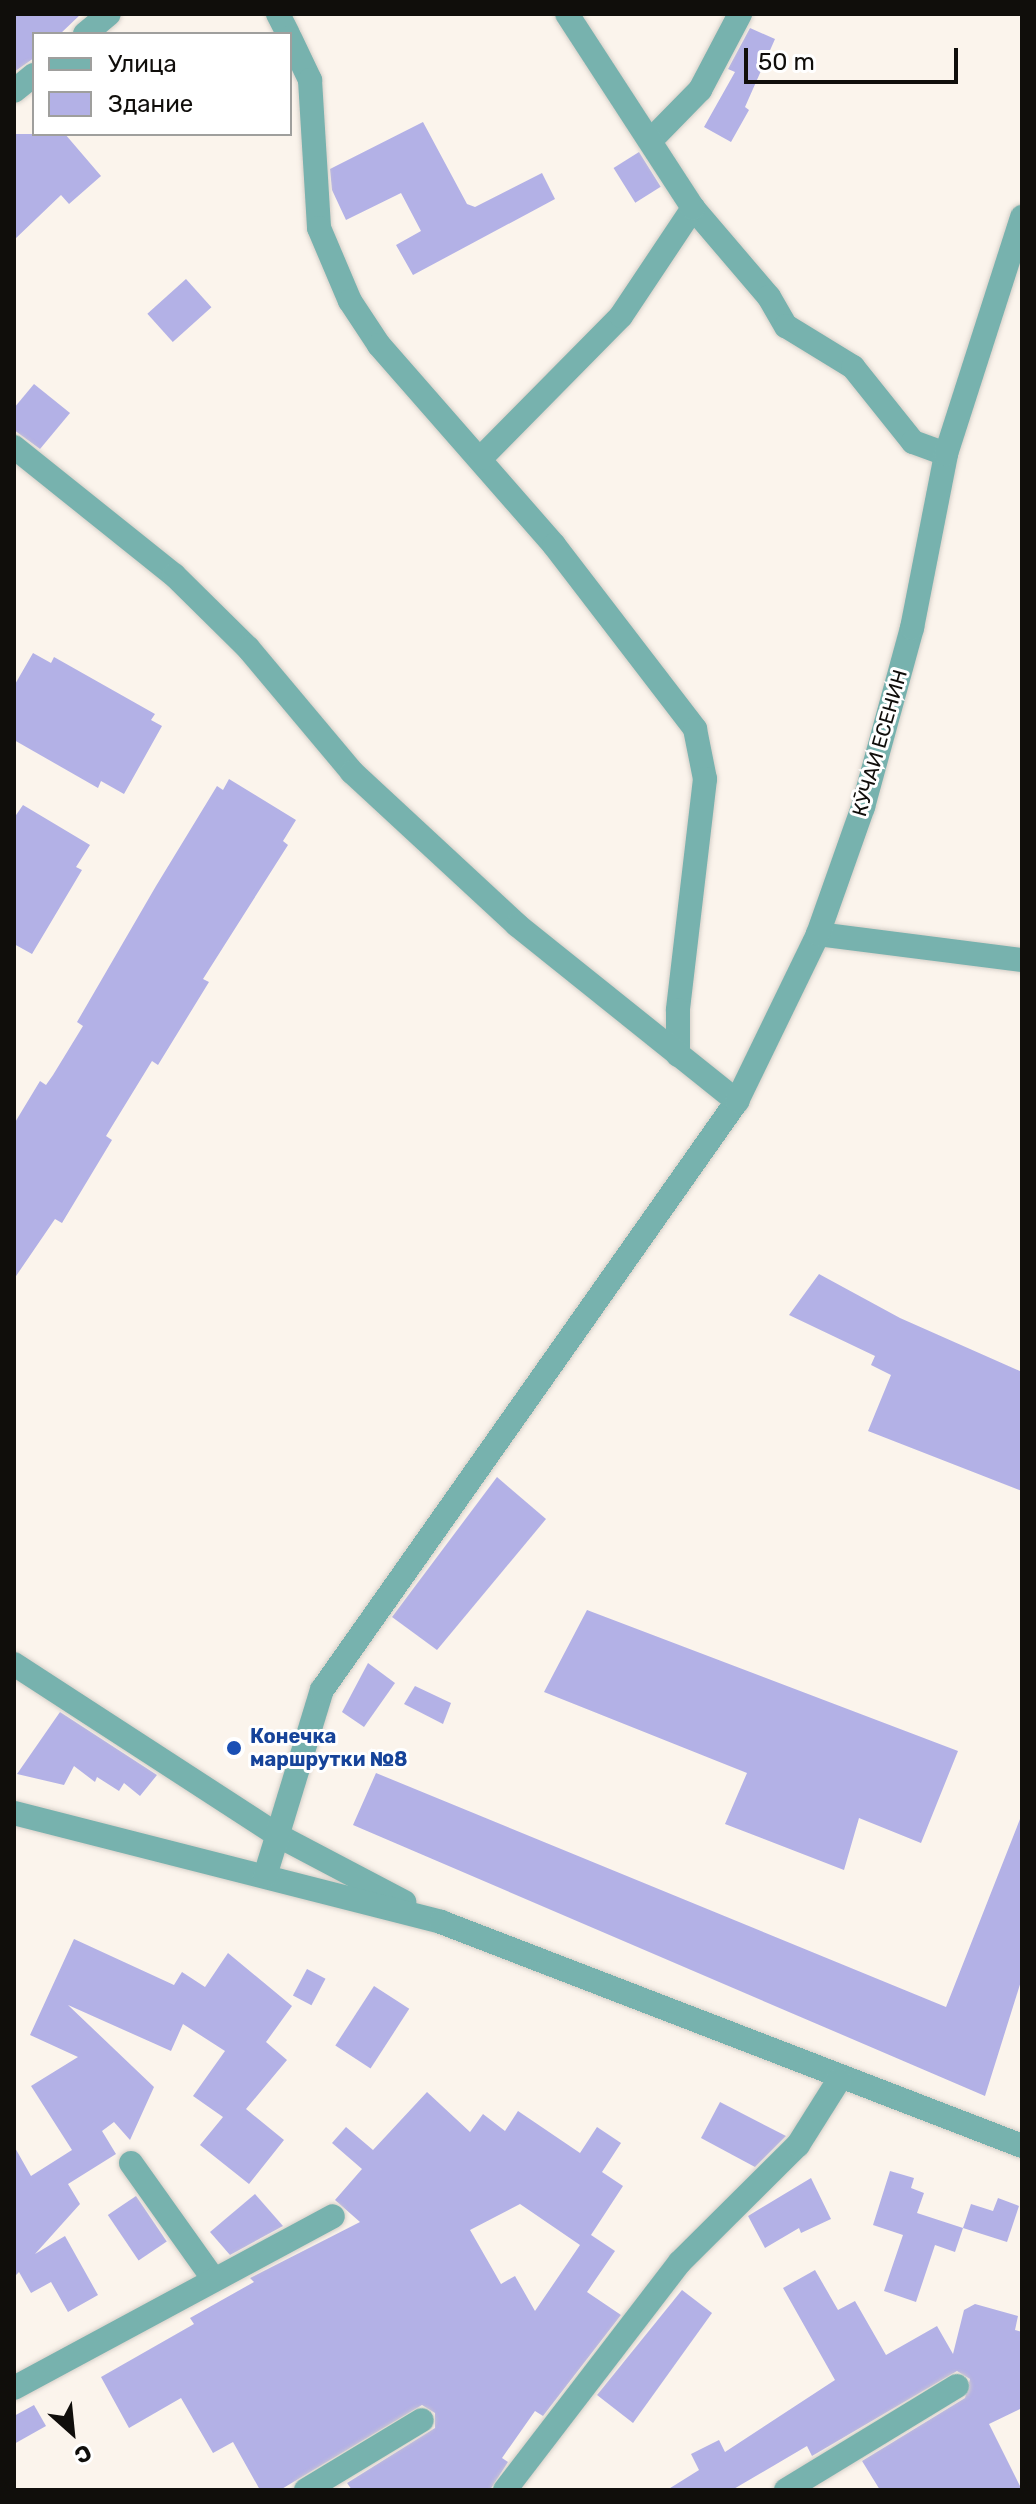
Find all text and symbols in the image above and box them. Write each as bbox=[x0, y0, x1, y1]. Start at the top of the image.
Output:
legend bbox=[32, 32, 292, 136]
scale bar bbox=[748, 32, 962, 82]
text: 50 m bbox=[758, 48, 815, 76]
text: Улица bbox=[108, 50, 177, 78]
text: Здание bbox=[108, 90, 193, 118]
street label: КӮЧАИ ЕСЕНИН bbox=[848, 667, 912, 819]
place label: Конечка маршрутки №8 bbox=[250, 1724, 408, 1771]
marker: Конечка маршрутки №8 bbox=[225, 1739, 243, 1757]
north arrow bbox=[32, 2392, 112, 2472]
text: С bbox=[70, 2438, 96, 2469]

